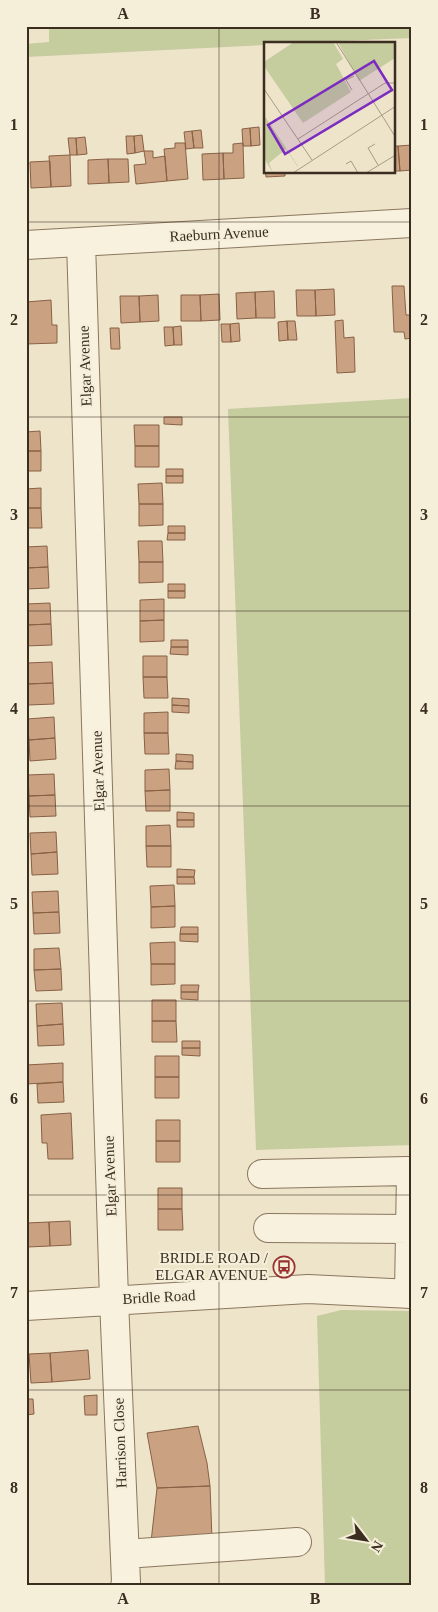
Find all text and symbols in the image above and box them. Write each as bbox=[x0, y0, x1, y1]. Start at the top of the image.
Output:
text: A bbox=[117, 5, 129, 22]
text: B bbox=[310, 5, 321, 22]
inset map bbox=[264, 42, 396, 174]
text: 1 bbox=[10, 116, 18, 133]
text: 1 bbox=[420, 116, 428, 133]
street label: Raeburn Avenue bbox=[169, 223, 269, 245]
text: 2 bbox=[10, 311, 18, 328]
text: 2 bbox=[420, 311, 428, 328]
street label: Elgar Avenue bbox=[76, 325, 94, 407]
text: 3 bbox=[10, 506, 18, 523]
text: 3 bbox=[420, 506, 428, 523]
text: 4 bbox=[10, 700, 18, 717]
text: 4 bbox=[420, 700, 428, 717]
street label: Elgar Avenue bbox=[89, 730, 107, 812]
text: 5 bbox=[10, 895, 18, 912]
text: 5 bbox=[420, 895, 428, 912]
text: 6 bbox=[10, 1090, 18, 1107]
text: 6 bbox=[420, 1090, 428, 1107]
street label: Elgar Avenue bbox=[101, 1135, 119, 1217]
place label: BRIDLE ROAD / ELGAR AVENUE bbox=[155, 1250, 269, 1283]
bus stop icon: BRIDLE ROAD / ELGAR AVENUE bbox=[272, 1255, 296, 1279]
text: 7 bbox=[10, 1284, 18, 1301]
text: 7 bbox=[420, 1284, 428, 1301]
street label: Bridle Road bbox=[122, 1287, 196, 1307]
street label: Harrison Close bbox=[110, 1397, 130, 1488]
text: 8 bbox=[10, 1479, 18, 1496]
text: 8 bbox=[420, 1479, 428, 1496]
north arrow bbox=[340, 1514, 390, 1564]
text: N bbox=[368, 1538, 386, 1555]
text: A bbox=[117, 1590, 129, 1607]
text: B bbox=[310, 1590, 321, 1607]

